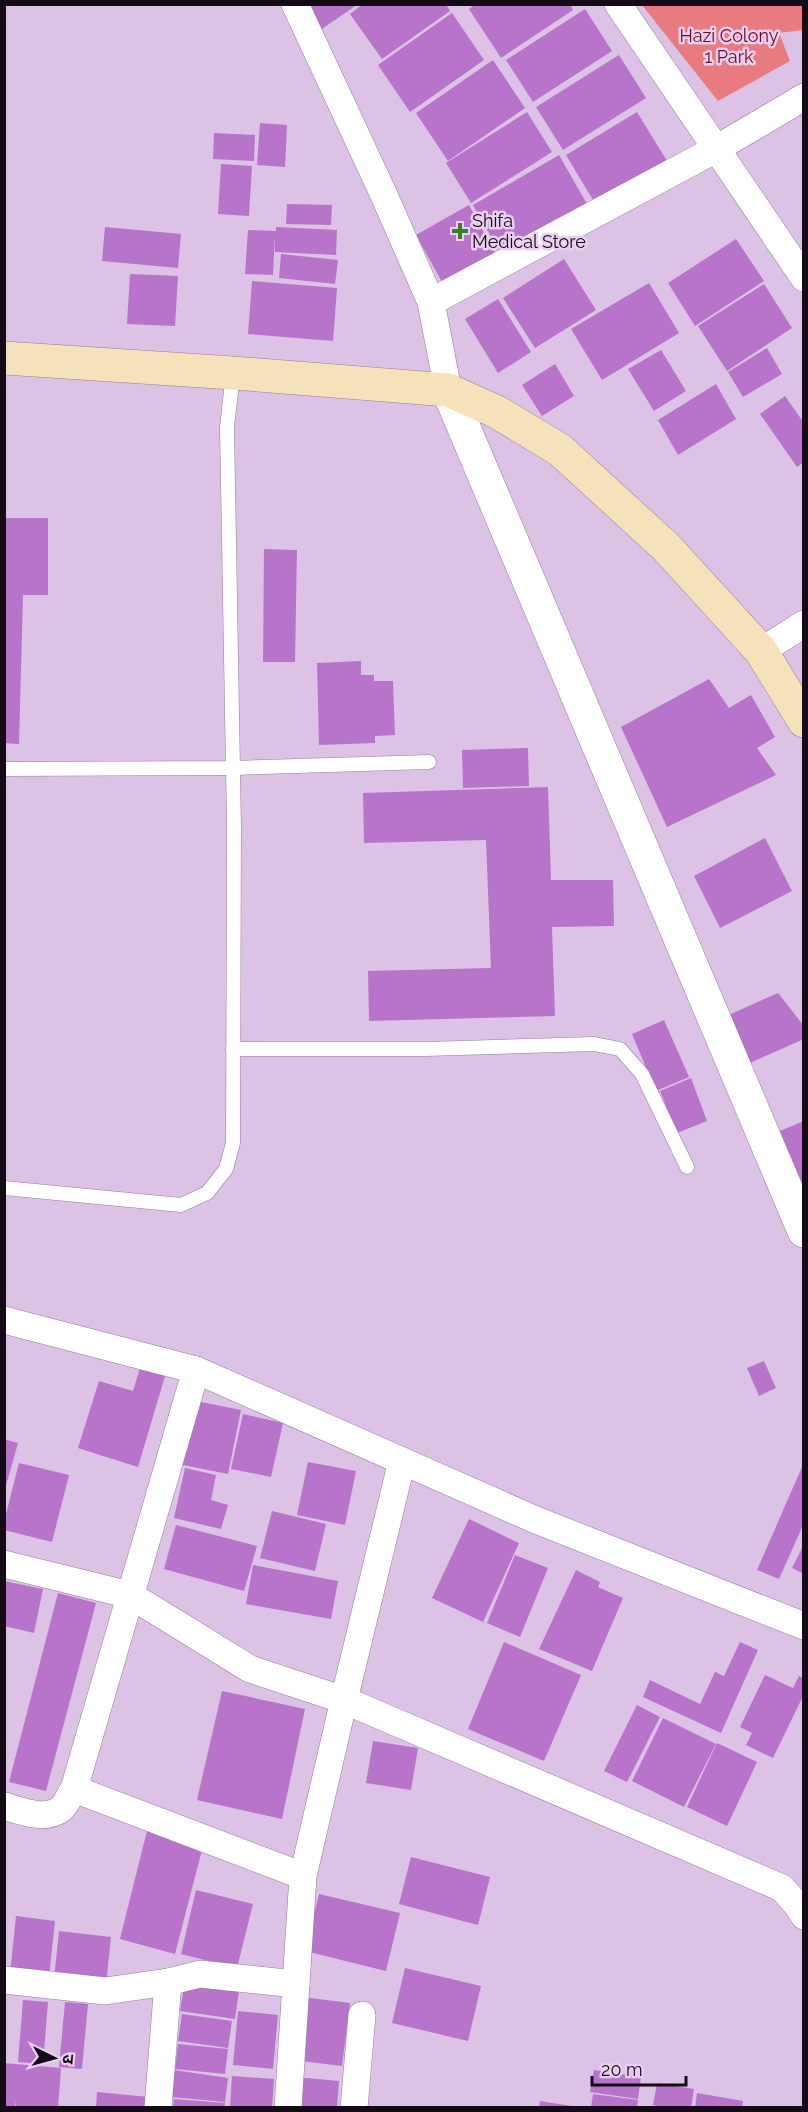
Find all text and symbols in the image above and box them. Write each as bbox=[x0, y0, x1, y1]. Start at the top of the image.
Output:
park label: Hazi Colony 1 Park bbox=[679, 25, 779, 67]
place label: Shifa Medical Store bbox=[472, 210, 586, 252]
marker: Shifa Medical Store bbox=[453, 224, 467, 238]
north arrow bbox=[24, 2028, 84, 2088]
scale bar bbox=[592, 2049, 686, 2087]
text: उ bbox=[59, 2054, 78, 2065]
text: 20 m bbox=[601, 2059, 643, 2080]

